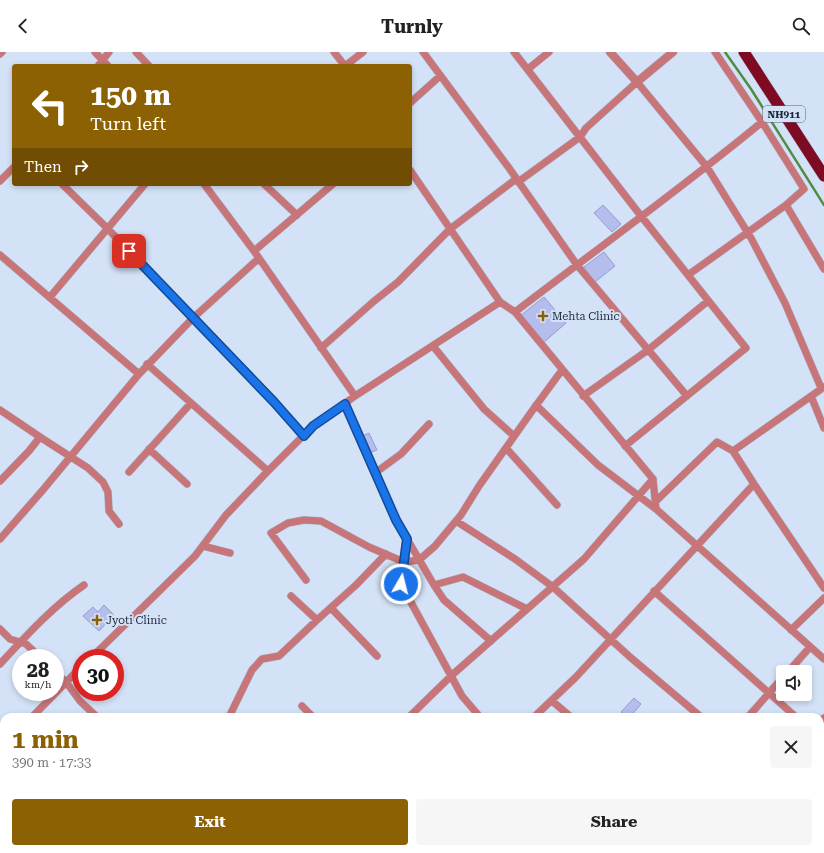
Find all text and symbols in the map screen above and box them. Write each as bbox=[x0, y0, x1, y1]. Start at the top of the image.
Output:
icon: back bbox=[12, 15, 34, 37]
icon: search bbox=[790, 15, 812, 37]
text: Turnly bbox=[381, 16, 443, 37]
text: 150 m bbox=[90, 79, 171, 112]
icon: left bbox=[24, 80, 76, 132]
road number: NH911 bbox=[763, 106, 805, 122]
text: Turn left bbox=[90, 113, 166, 134]
icon: right bbox=[70, 156, 92, 178]
text: Then bbox=[24, 158, 62, 176]
pin bbox=[112, 234, 146, 268]
icon: arrive bbox=[118, 240, 140, 262]
marker: Mehta Clinic bbox=[537, 310, 549, 322]
place label: Mehta Clinic bbox=[552, 310, 620, 323]
position arrow bbox=[380, 563, 422, 605]
marker: Jyoti Clinic bbox=[91, 614, 103, 626]
place label: Jyoti Clinic bbox=[106, 614, 167, 627]
speed limit sign: 30 bbox=[72, 649, 124, 701]
text: 28 bbox=[27, 658, 49, 682]
map controls bbox=[776, 665, 812, 701]
button: sound bbox=[776, 665, 812, 701]
text: km/h bbox=[25, 679, 51, 690]
text: 1 min bbox=[12, 726, 79, 754]
button: close bbox=[770, 726, 812, 768]
text: 390 m · 17:33 bbox=[12, 755, 91, 770]
button: Exit bbox=[12, 799, 408, 845]
button: Share bbox=[416, 799, 812, 845]

